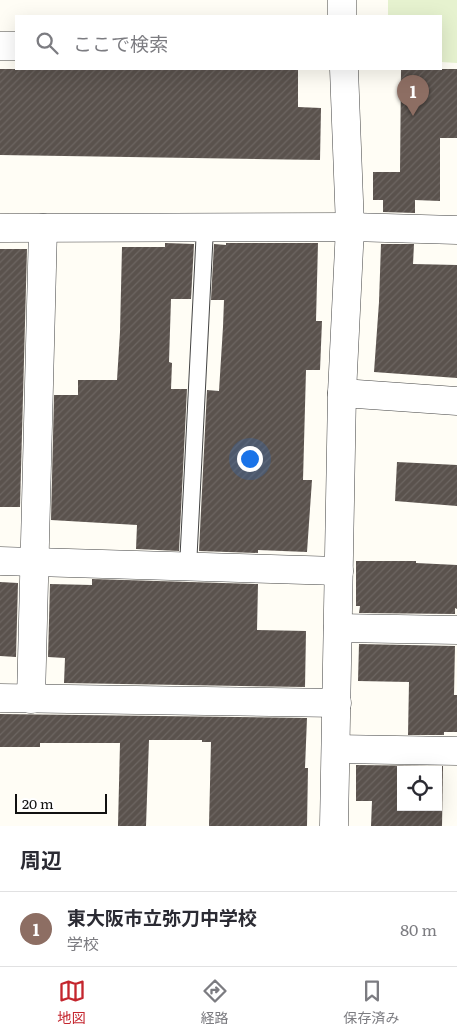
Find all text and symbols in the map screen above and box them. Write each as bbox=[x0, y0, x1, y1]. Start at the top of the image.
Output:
search box bbox=[15, 15, 442, 70]
icon: search bbox=[33, 29, 61, 57]
text: ここで検索 bbox=[73, 29, 168, 57]
pin: 1 bbox=[397, 75, 429, 116]
your location bbox=[237, 446, 263, 472]
map controls bbox=[397, 766, 442, 811]
button: locate bbox=[397, 766, 442, 811]
scale bar bbox=[15, 791, 108, 814]
text: 20 m bbox=[22, 793, 54, 813]
text: 周辺 bbox=[20, 843, 62, 874]
text: 東大阪市立弥刀中学校 bbox=[67, 903, 257, 931]
text: 1 bbox=[33, 917, 39, 941]
text: 80 m bbox=[400, 917, 437, 941]
text: 学校 bbox=[67, 931, 99, 955]
tab: 地図 bbox=[58, 977, 86, 1027]
tab: 経路 bbox=[201, 977, 229, 1027]
tab: 保存済み bbox=[344, 977, 400, 1027]

